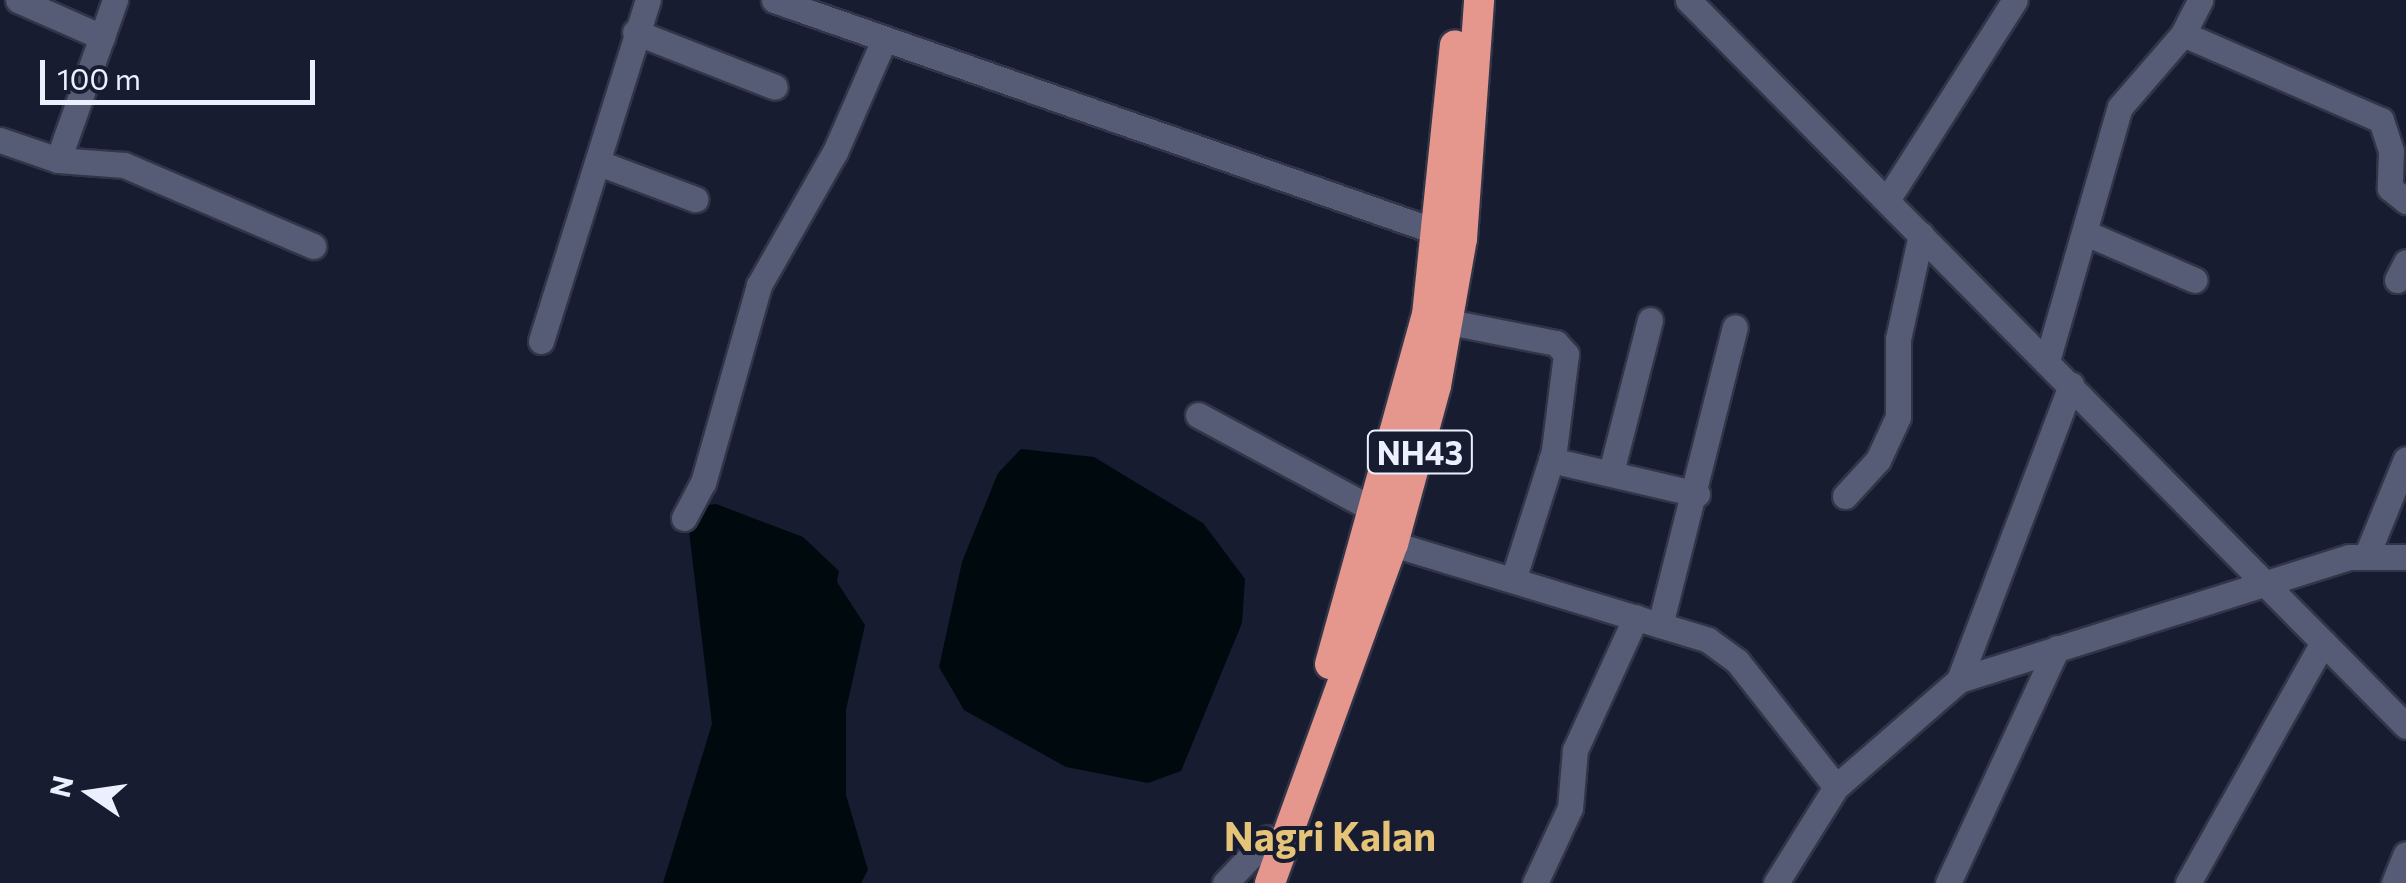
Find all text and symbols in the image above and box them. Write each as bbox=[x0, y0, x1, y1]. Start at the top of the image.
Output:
scale bar bbox=[45, 40, 320, 102]
text: 100 m bbox=[57, 59, 141, 96]
road number: NH43 bbox=[1365, 425, 1475, 479]
north arrow bbox=[40, 743, 140, 843]
text: N bbox=[42, 772, 80, 800]
district label: Nagri Kalan bbox=[1224, 811, 1436, 859]

